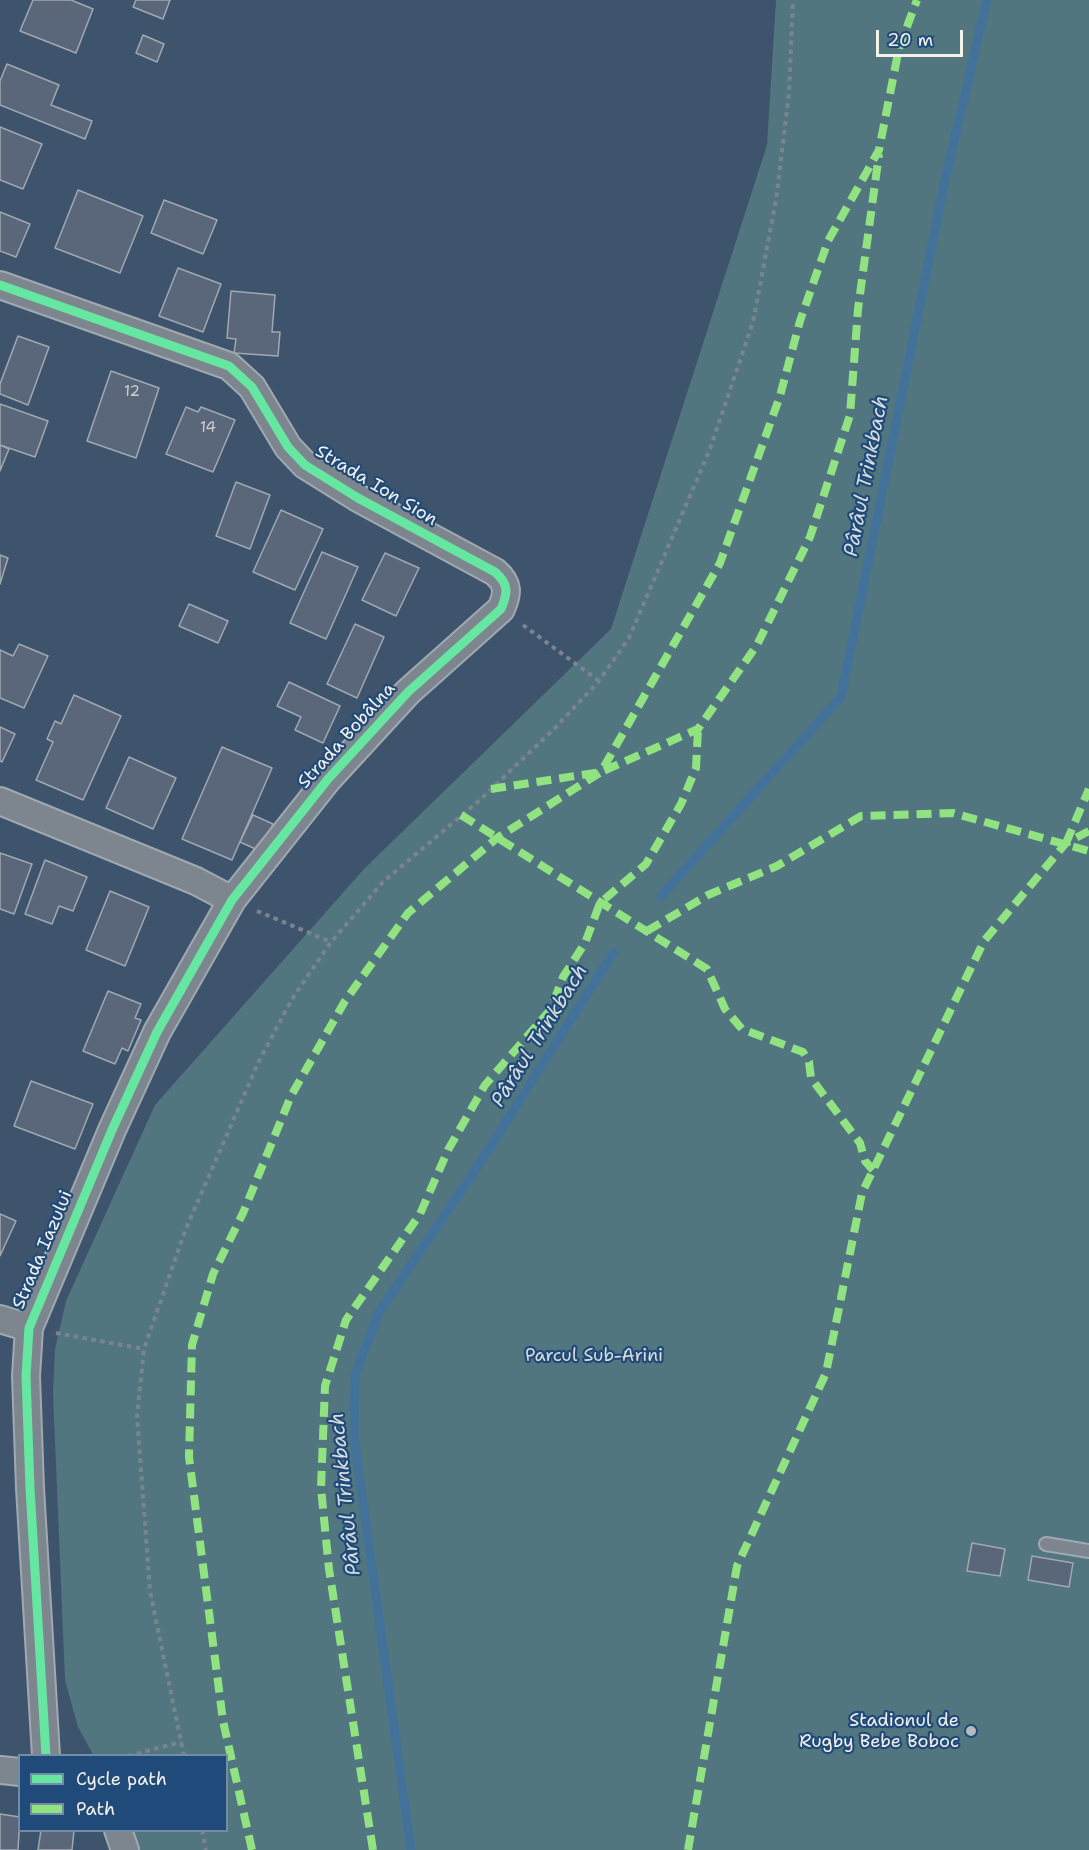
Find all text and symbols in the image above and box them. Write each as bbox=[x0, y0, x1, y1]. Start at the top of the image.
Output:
scale bar bbox=[879, 18, 966, 56]
text: 20 m bbox=[887, 28, 933, 52]
house number: 12 bbox=[124, 383, 140, 401]
water label: Pârâul Trinkbach bbox=[840, 394, 894, 558]
house number: 14 bbox=[200, 419, 216, 437]
street label: Strada Ion Sion bbox=[311, 441, 441, 531]
street label: Strada Bobâlna bbox=[294, 679, 400, 793]
water label: Pârâul Trinkbach bbox=[487, 960, 593, 1112]
street label: Strada Iazului bbox=[8, 1188, 78, 1312]
park label: Parcul Sub-Arini bbox=[525, 1345, 663, 1367]
water label: Pârâul Trinkbach bbox=[326, 1412, 366, 1576]
place label: Stadionul de Rugby Bebe Boboc bbox=[799, 1710, 959, 1752]
marker: Stadionul de Rugby Bebe Boboc bbox=[964, 1724, 978, 1738]
legend bbox=[18, 1754, 228, 1832]
text: Cycle path bbox=[76, 1767, 167, 1791]
text: Path bbox=[76, 1797, 115, 1821]

